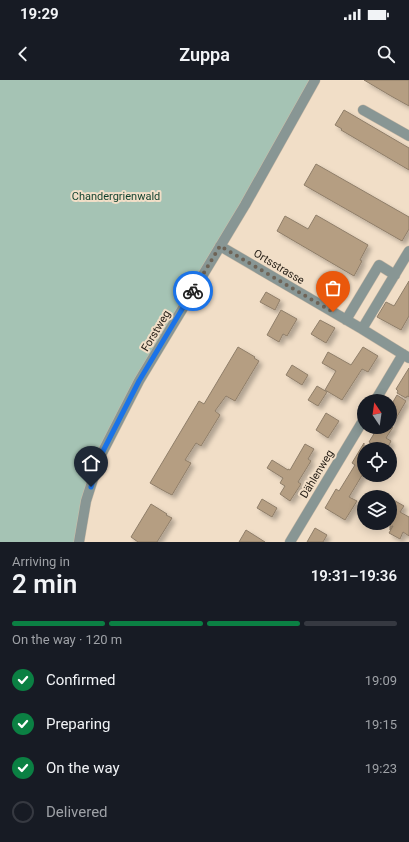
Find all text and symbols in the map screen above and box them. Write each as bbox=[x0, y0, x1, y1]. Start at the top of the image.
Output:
text: 19:29 bbox=[20, 5, 59, 23]
icon: back bbox=[12, 43, 34, 65]
icon: search bbox=[375, 43, 397, 65]
text: Zuppa bbox=[179, 44, 230, 65]
park label: Chandergrienwald bbox=[72, 190, 160, 203]
street label: Ortsstrasse bbox=[251, 247, 307, 287]
courier bbox=[173, 271, 213, 311]
pin bbox=[316, 271, 350, 312]
icon: bag bbox=[322, 277, 344, 299]
icon: bike bbox=[182, 280, 204, 302]
street label: Forstweg bbox=[139, 308, 173, 354]
north arrow bbox=[357, 394, 397, 434]
map controls bbox=[357, 394, 397, 530]
button: locate bbox=[357, 442, 397, 482]
pin bbox=[74, 446, 108, 487]
street label: Dählenweg bbox=[297, 447, 337, 501]
icon: home bbox=[80, 452, 102, 474]
button: layers bbox=[357, 490, 397, 530]
text: Arriving in bbox=[12, 554, 70, 569]
text: 19:31–19:36 bbox=[311, 567, 397, 585]
text: 2 min bbox=[12, 569, 77, 599]
text: On the way · 120 m bbox=[12, 632, 122, 647]
icon: check bbox=[12, 669, 34, 691]
text: Confirmed bbox=[46, 671, 116, 689]
text: 19:09 bbox=[365, 673, 397, 688]
icon: check bbox=[12, 713, 34, 735]
text: Preparing bbox=[46, 715, 110, 733]
text: 19:15 bbox=[365, 717, 397, 732]
icon: check bbox=[12, 757, 34, 779]
text: On the way bbox=[46, 759, 120, 777]
text: 19:23 bbox=[365, 761, 397, 776]
text: Delivered bbox=[46, 803, 108, 821]

